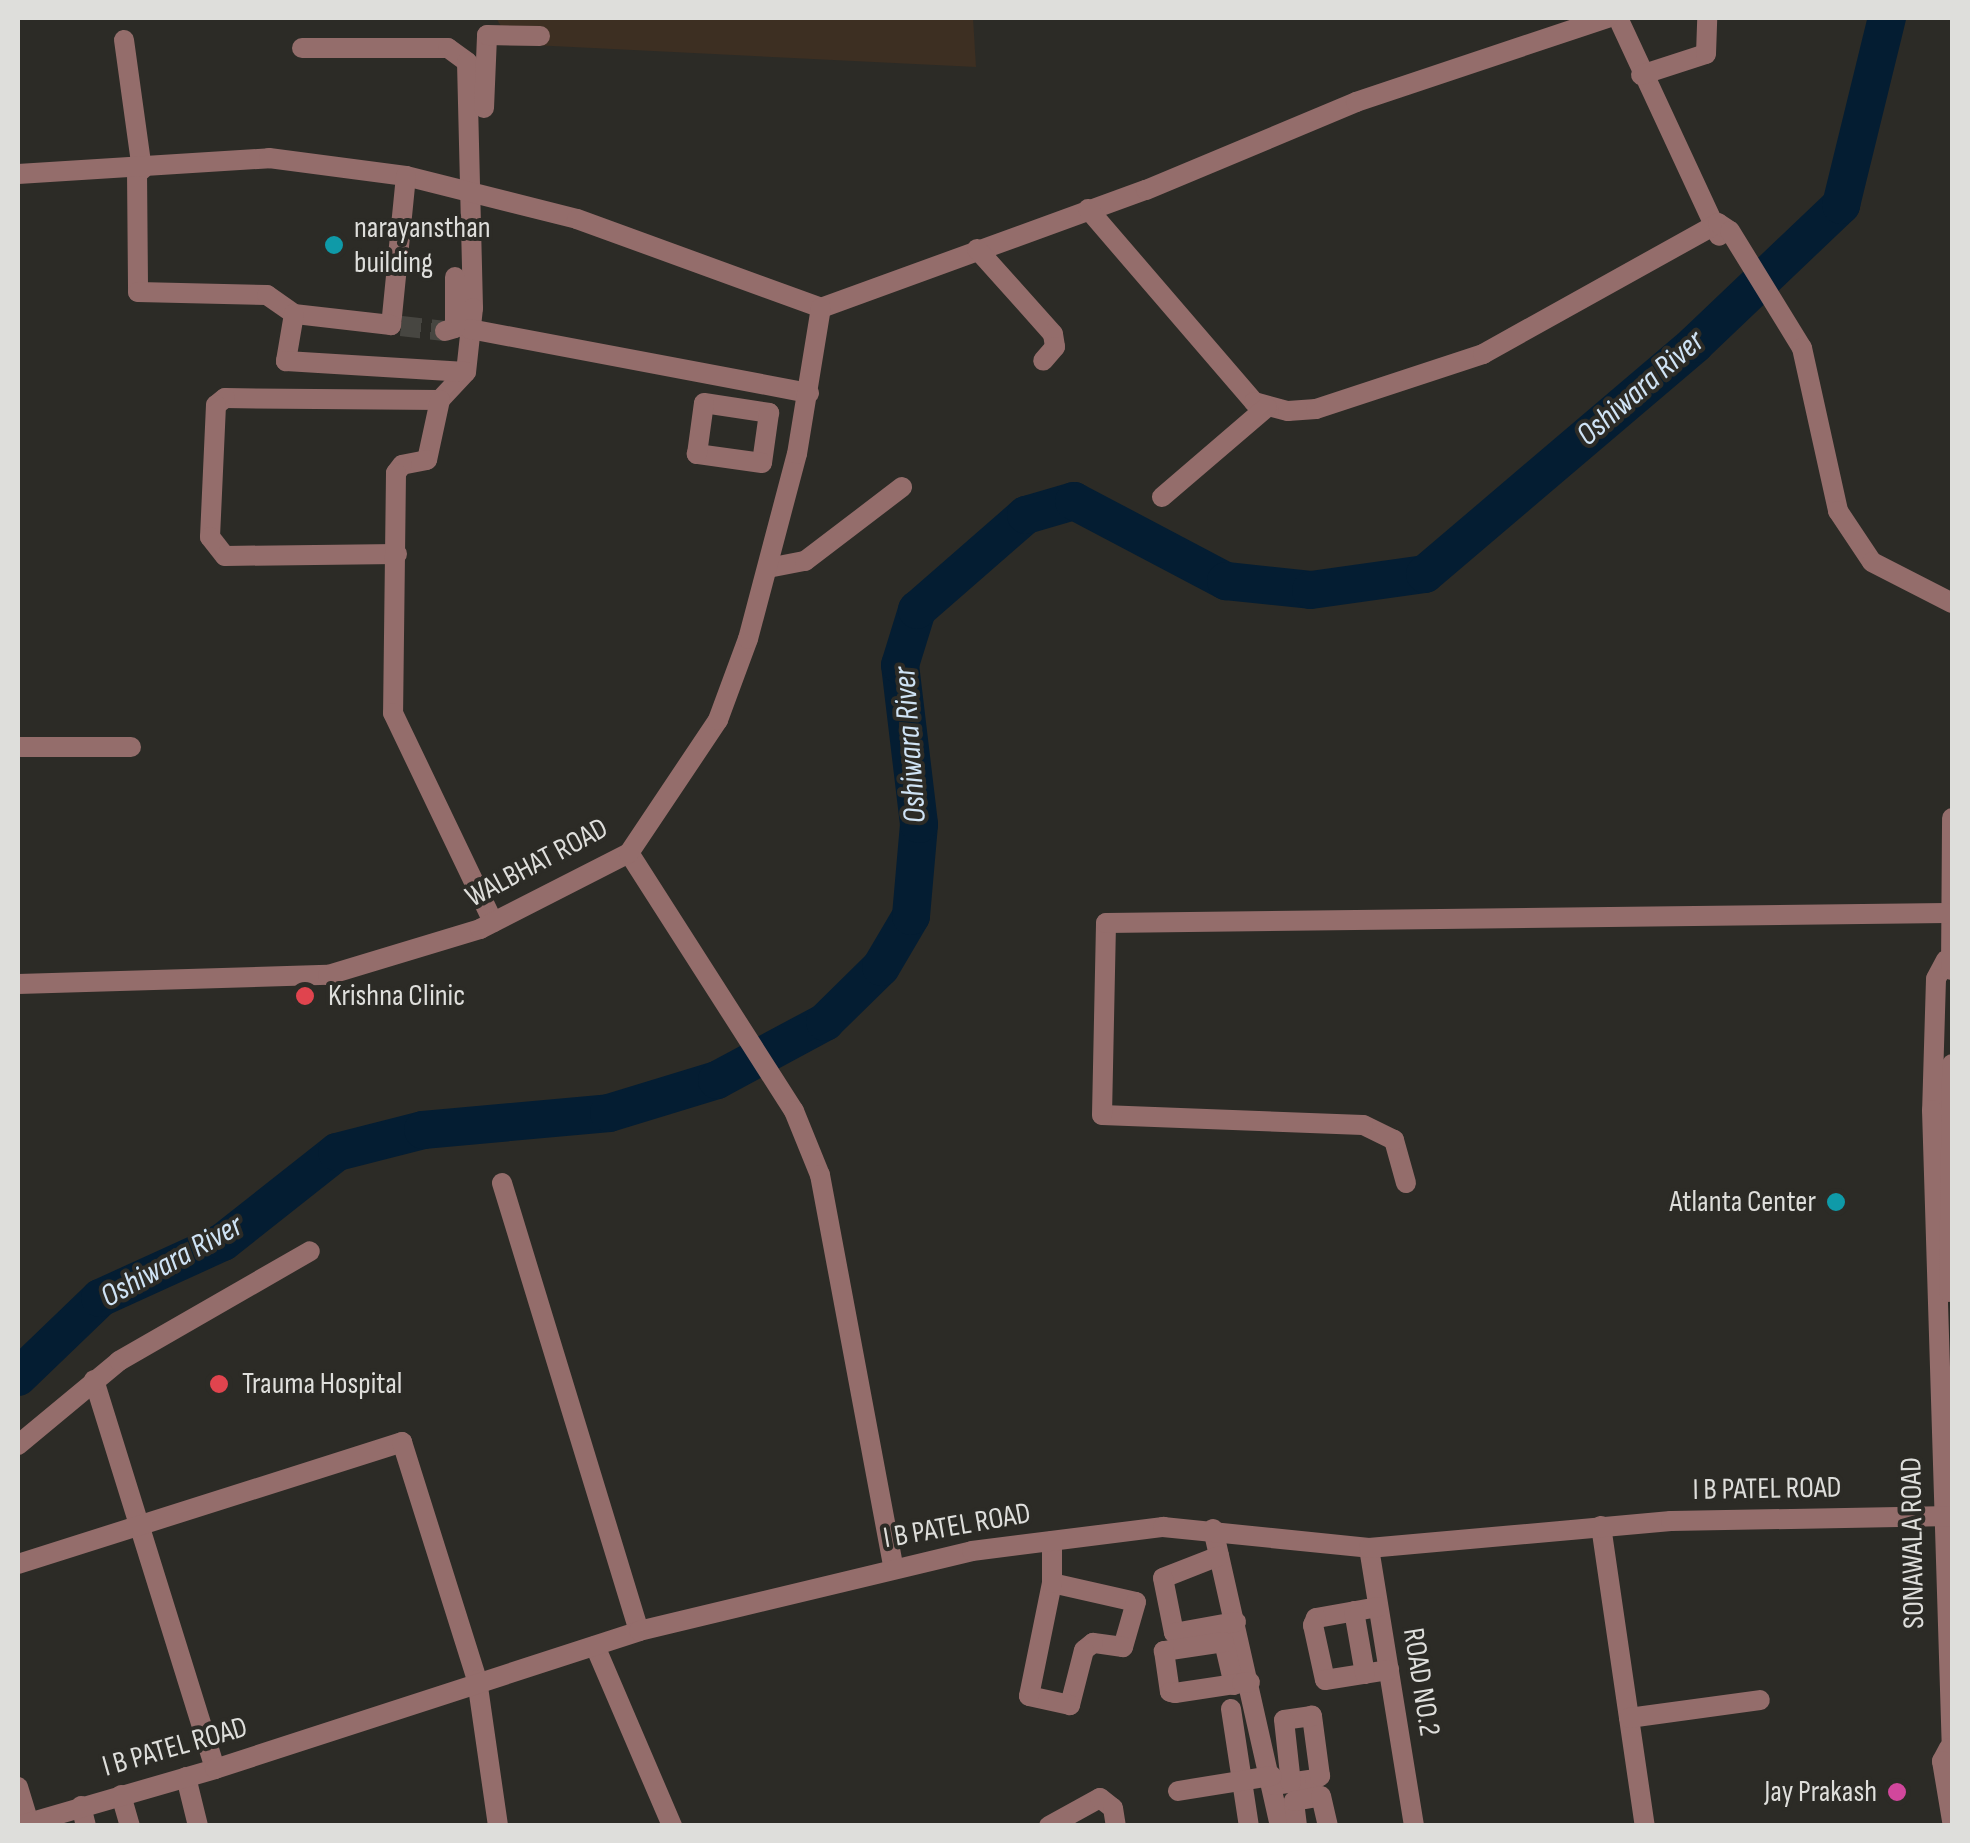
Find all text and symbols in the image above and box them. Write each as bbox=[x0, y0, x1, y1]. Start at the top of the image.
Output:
place label: narayansthan building bbox=[354, 210, 491, 280]
marker: narayansthan building bbox=[323, 234, 345, 256]
water label: Oshiwara River bbox=[1569, 323, 1713, 455]
water label: Oshiwara River bbox=[886, 666, 936, 824]
street label: WALBHAT ROAD bbox=[460, 811, 614, 915]
place label: Krishna Clinic bbox=[328, 978, 465, 1014]
marker: Krishna Clinic bbox=[292, 983, 318, 1009]
place label: Atlanta Center bbox=[1669, 1184, 1816, 1220]
marker: Atlanta Center bbox=[1825, 1191, 1847, 1213]
water label: Oshiwara River bbox=[94, 1207, 250, 1317]
place label: Trauma Hospital bbox=[242, 1366, 402, 1402]
marker: Trauma Hospital bbox=[206, 1371, 232, 1397]
street label: SONAWALA ROAD bbox=[1894, 1457, 1932, 1629]
street label: I B PATEL ROAD bbox=[1692, 1470, 1842, 1508]
street label: I B PATEL ROAD bbox=[881, 1495, 1033, 1557]
street label: ROAD NO.2 bbox=[1395, 1625, 1447, 1739]
street label: I B PATEL ROAD bbox=[99, 1709, 251, 1785]
place label: Jay Prakash bbox=[1764, 1774, 1877, 1810]
marker: Jay Prakash bbox=[1886, 1781, 1908, 1803]

